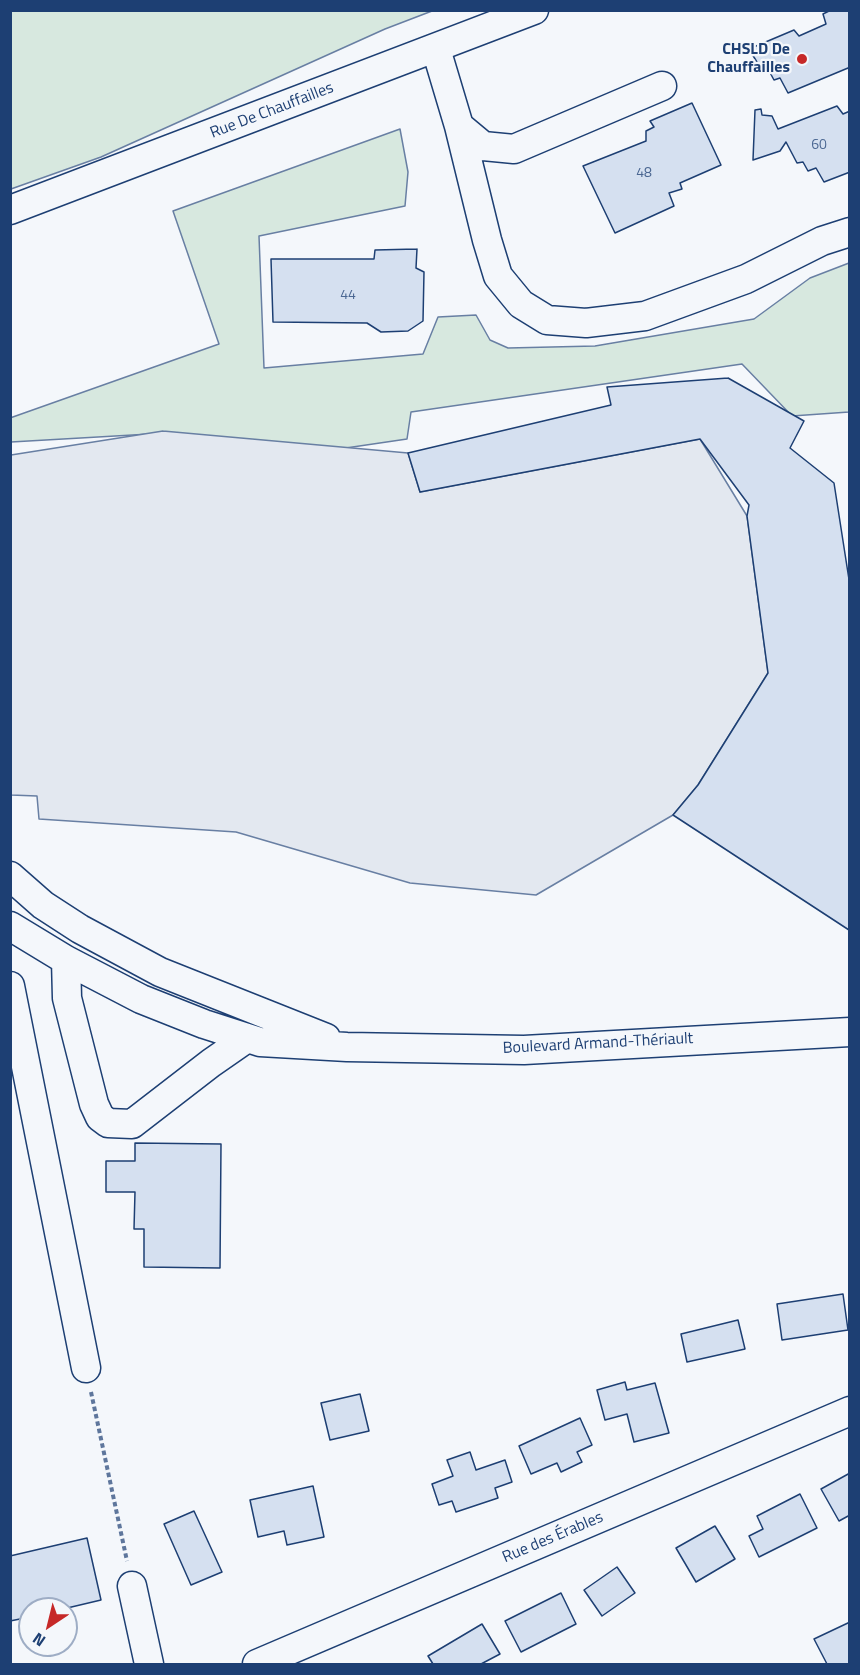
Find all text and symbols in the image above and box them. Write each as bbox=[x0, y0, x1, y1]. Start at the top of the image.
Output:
place label: CHSLD De Chauffailles bbox=[707, 40, 790, 78]
marker: CHSLD De Chauffailles bbox=[795, 52, 809, 66]
street label: Rue De Chauffailles bbox=[208, 79, 336, 143]
house number: 60 bbox=[811, 138, 827, 154]
house number: 48 bbox=[636, 166, 652, 182]
house number: 44 bbox=[340, 288, 356, 304]
street label: Boulevard Armand-Thériault bbox=[502, 1029, 694, 1059]
street label: Rue des Érables bbox=[500, 1508, 606, 1568]
north arrow bbox=[18, 1597, 78, 1657]
text: N bbox=[27, 1627, 50, 1653]

